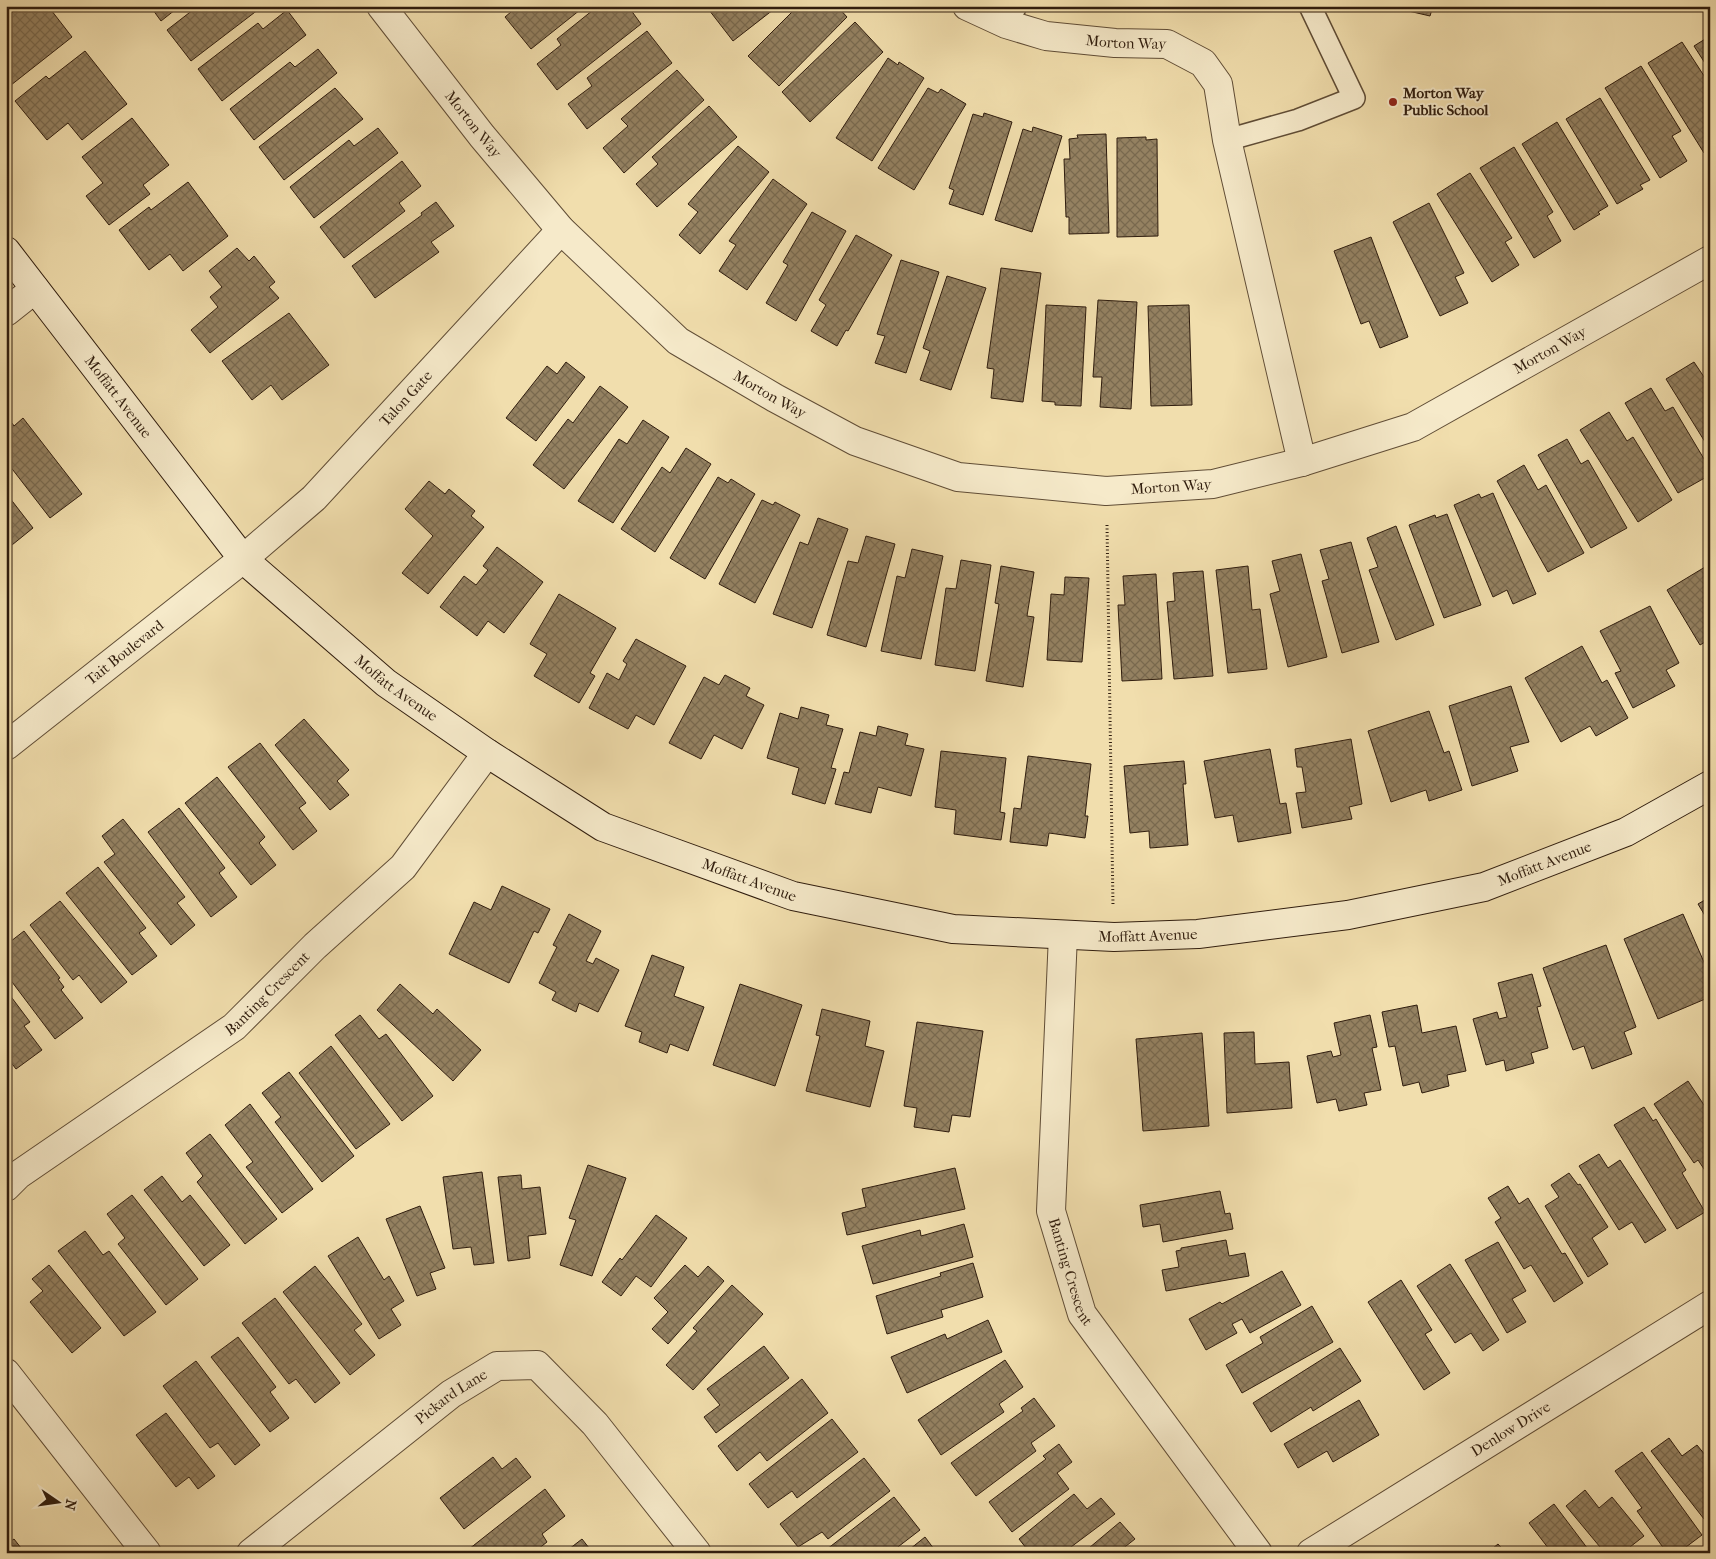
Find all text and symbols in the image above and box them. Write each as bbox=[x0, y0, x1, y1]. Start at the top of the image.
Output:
street label: Morton Way bbox=[1085, 31, 1167, 53]
place label: Morton Way Public School bbox=[1402, 84, 1489, 119]
street label: Morton Way bbox=[441, 87, 506, 162]
marker: Morton Way Public School bbox=[1387, 96, 1399, 108]
street label: Morton Way bbox=[1510, 322, 1590, 378]
street label: Moffatt Avenue bbox=[81, 352, 156, 442]
street label: Talon Gate bbox=[376, 366, 436, 430]
street label: Morton Way bbox=[730, 367, 810, 423]
street label: Morton Way bbox=[1130, 475, 1213, 498]
street label: Tait Boulevard bbox=[82, 616, 168, 689]
street label: Moffatt Avenue bbox=[351, 651, 442, 725]
street label: Moffatt Avenue bbox=[1495, 837, 1595, 890]
street label: Moffatt Avenue bbox=[700, 855, 800, 906]
street label: Moffatt Avenue bbox=[1098, 925, 1198, 946]
street label: Banting Crescent bbox=[221, 947, 314, 1040]
street label: Banting Crescent bbox=[1045, 1216, 1097, 1330]
street label: Pickard Lane bbox=[411, 1365, 491, 1428]
street label: Denlow Drive bbox=[1468, 1397, 1554, 1460]
north arrow bbox=[32, 1476, 82, 1526]
text: N bbox=[61, 1498, 80, 1512]

